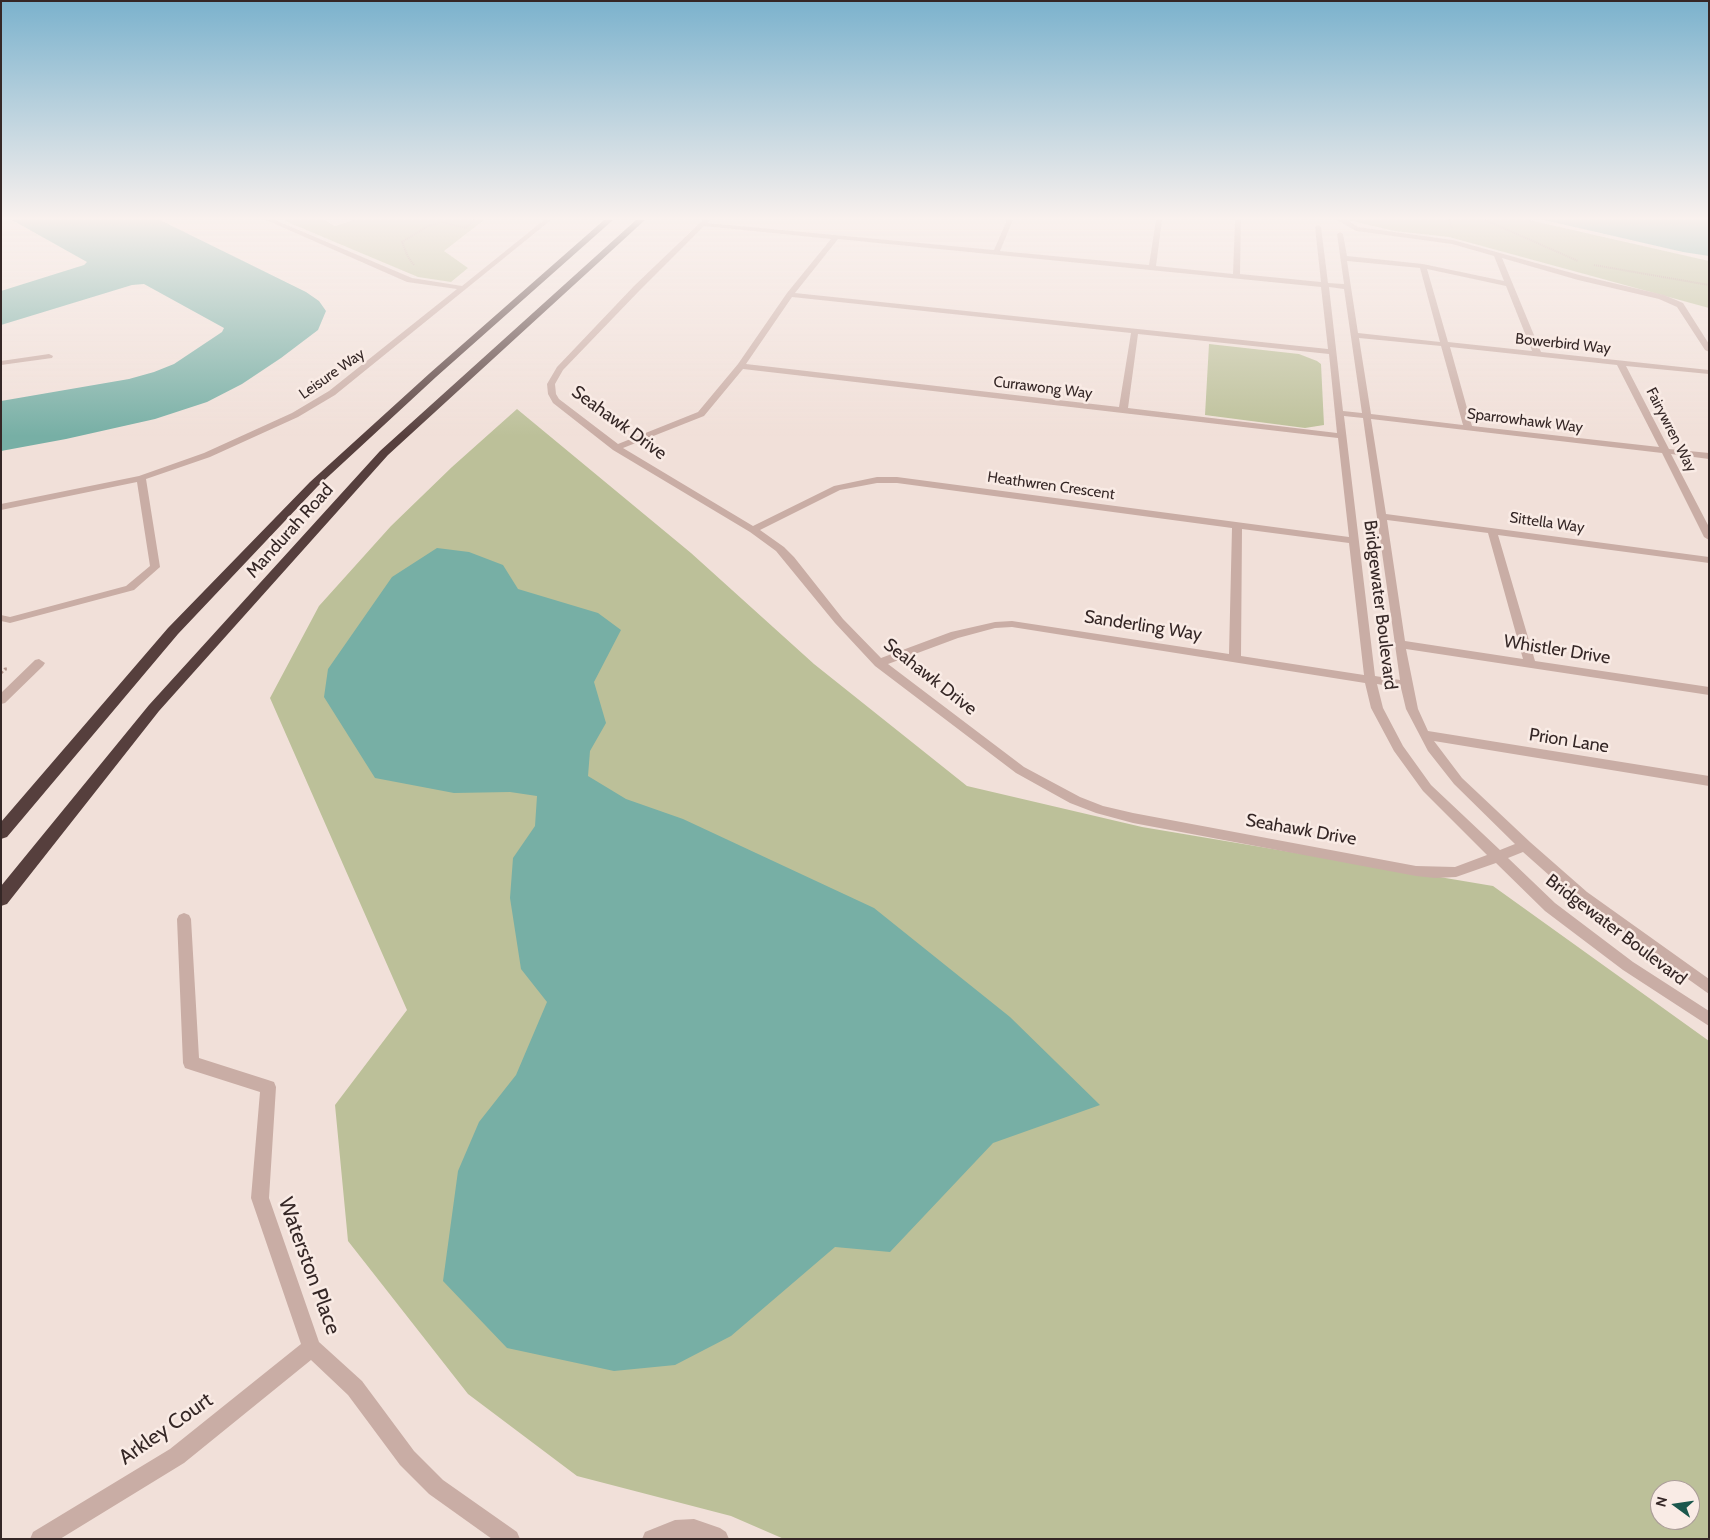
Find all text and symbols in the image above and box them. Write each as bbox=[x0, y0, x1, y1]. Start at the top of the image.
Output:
street label: Bowerbird Way bbox=[1514, 330, 1612, 358]
street label: Leisure Way bbox=[296, 345, 368, 403]
street label: Currawong Way bbox=[992, 373, 1094, 403]
street label: Seahawk Drive bbox=[567, 381, 671, 465]
street label: Fairywren Way bbox=[1642, 385, 1700, 475]
street label: Sparrowhawk Way bbox=[1466, 405, 1584, 437]
street label: Heathwren Crescent bbox=[986, 468, 1116, 504]
street label: Mandurah Road bbox=[242, 479, 338, 583]
street label: Sittella Way bbox=[1508, 509, 1586, 537]
street label: Bridgewater Boulevard bbox=[1359, 519, 1401, 691]
street label: Sanderling Way bbox=[1083, 606, 1203, 646]
street label: Whistler Drive bbox=[1502, 631, 1612, 669]
street label: Seahawk Drive bbox=[879, 634, 981, 720]
street label: Prion Lane bbox=[1528, 724, 1610, 758]
street label: Seahawk Drive bbox=[1244, 810, 1358, 850]
street label: Bridgewater Boulevard bbox=[1541, 870, 1691, 990]
street label: Waterston Place bbox=[273, 1194, 345, 1338]
street label: Arkley Court bbox=[114, 1387, 218, 1471]
north arrow bbox=[1650, 1480, 1700, 1530]
text: N bbox=[1651, 1495, 1671, 1509]

